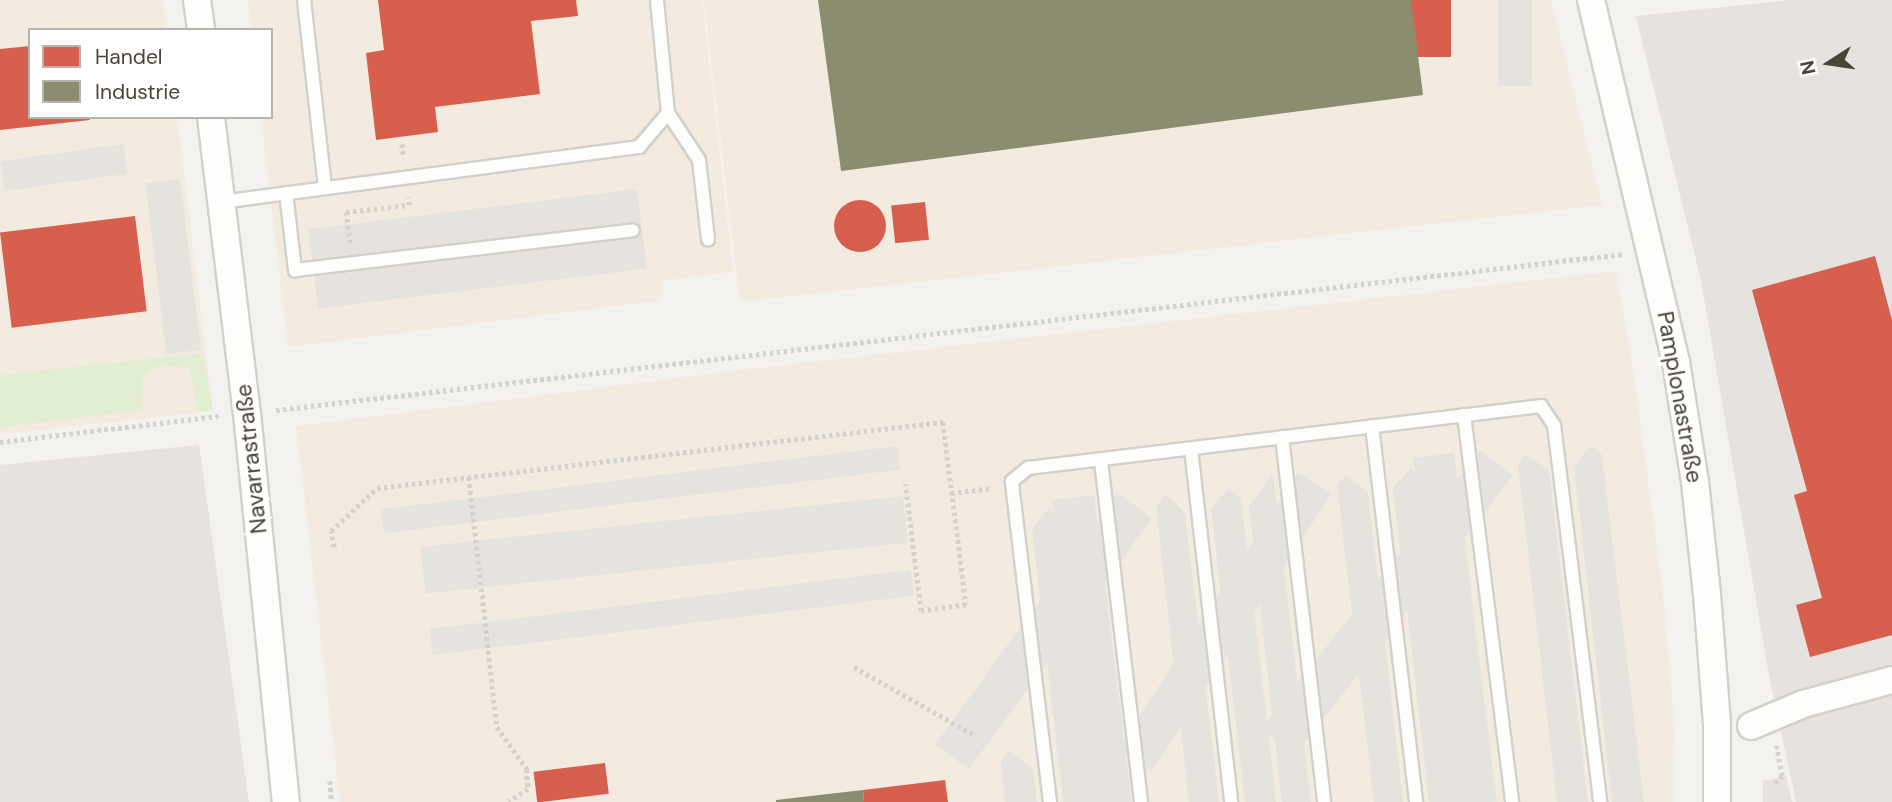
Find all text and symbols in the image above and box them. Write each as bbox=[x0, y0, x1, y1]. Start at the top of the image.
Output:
legend bbox=[28, 28, 273, 119]
north arrow bbox=[1794, 28, 1864, 98]
text: Handel bbox=[95, 43, 163, 71]
text: N bbox=[1794, 58, 1822, 77]
text: Industrie bbox=[95, 78, 180, 106]
street label: Pamplonastraße bbox=[1651, 309, 1709, 485]
street label: Navarrastraße bbox=[229, 383, 273, 535]

